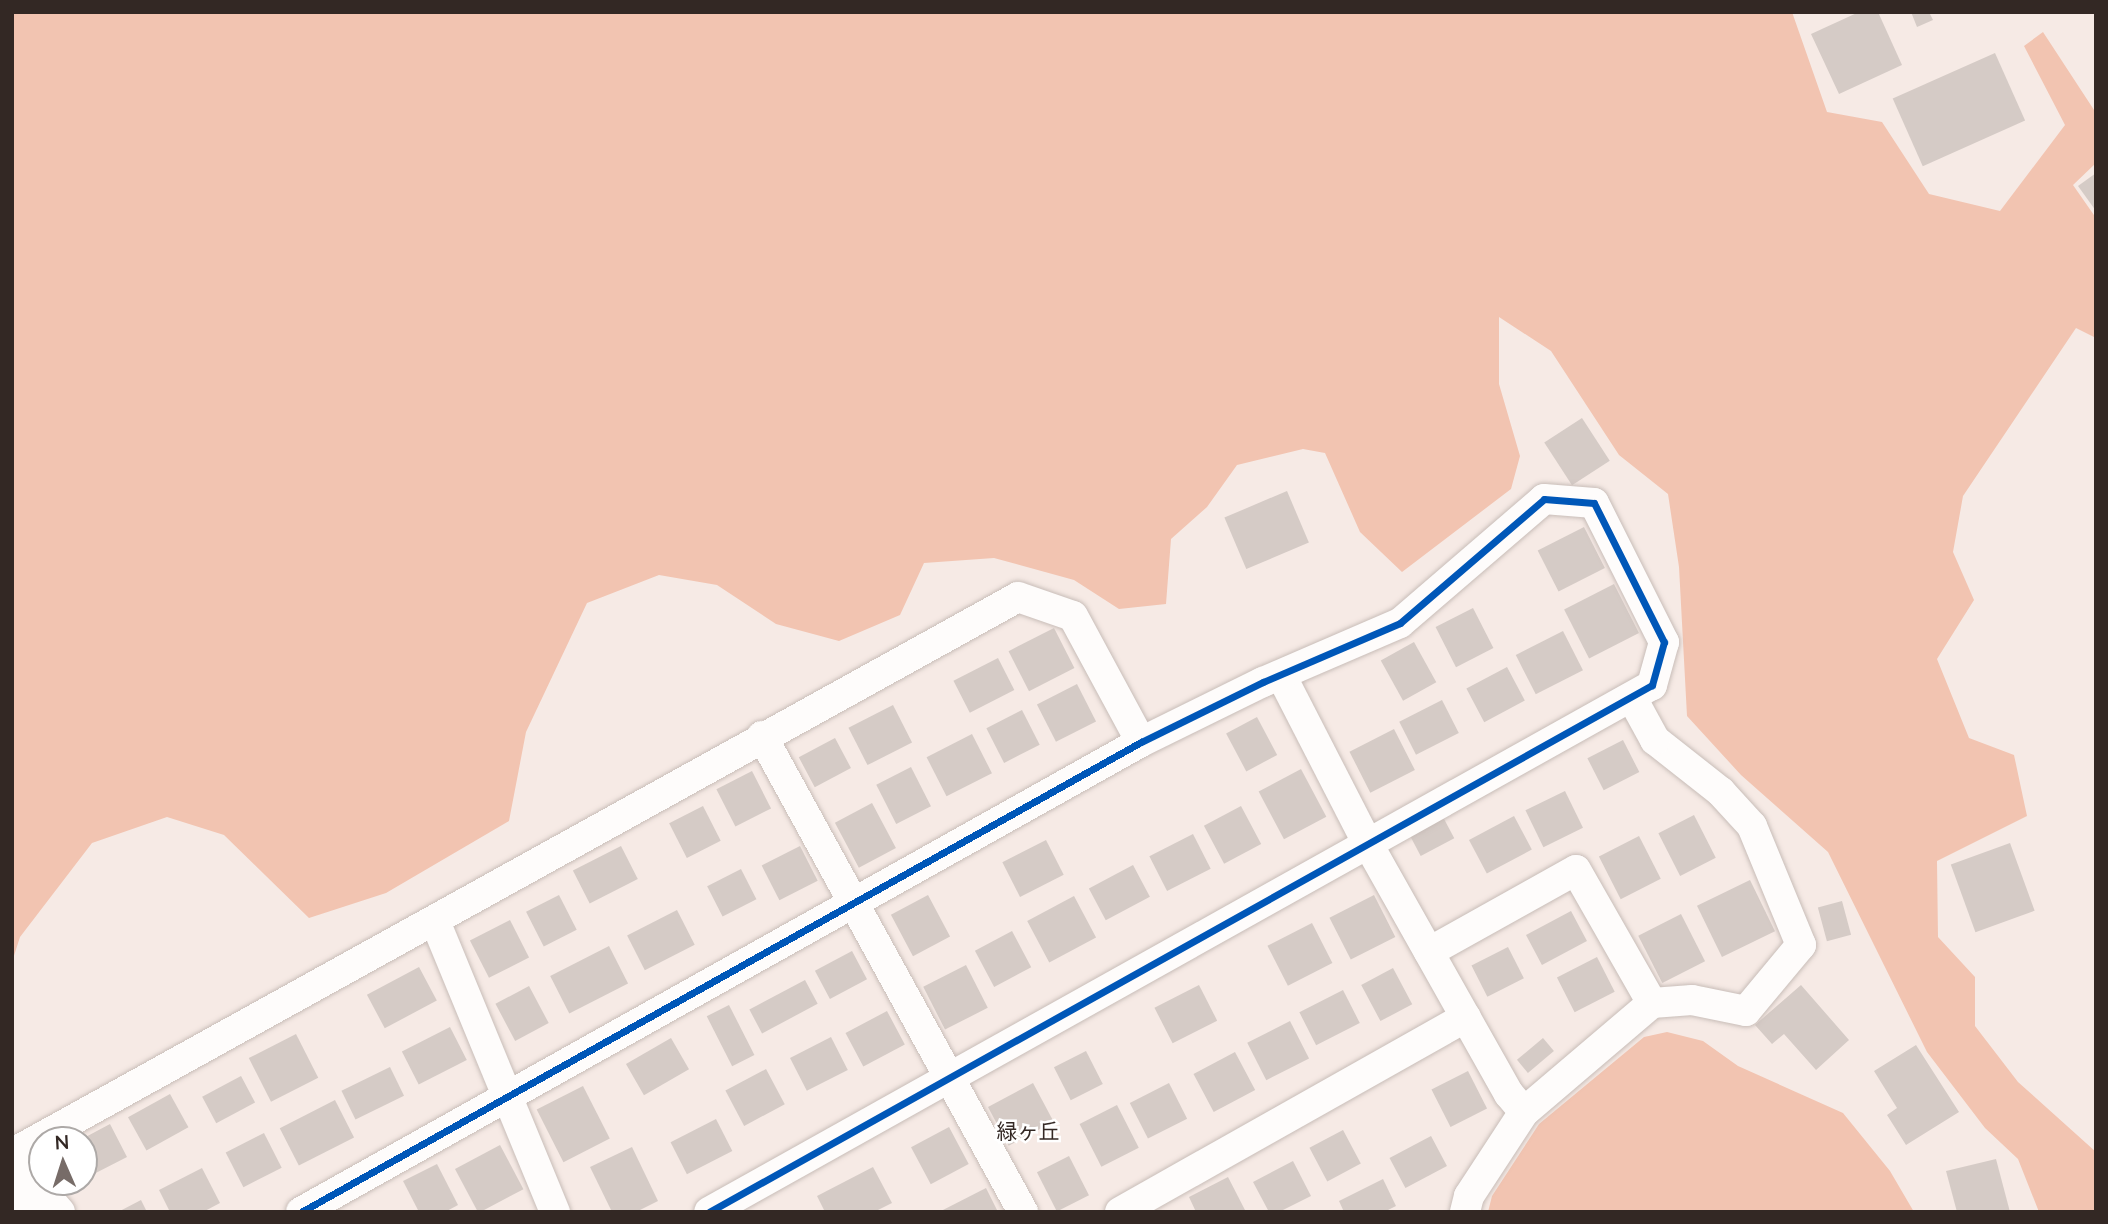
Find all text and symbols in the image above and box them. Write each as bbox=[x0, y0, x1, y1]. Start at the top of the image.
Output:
district label: 緑ヶ丘 bbox=[997, 1118, 1059, 1144]
north arrow bbox=[28, 1126, 98, 1196]
text: N bbox=[54, 1130, 70, 1153]

